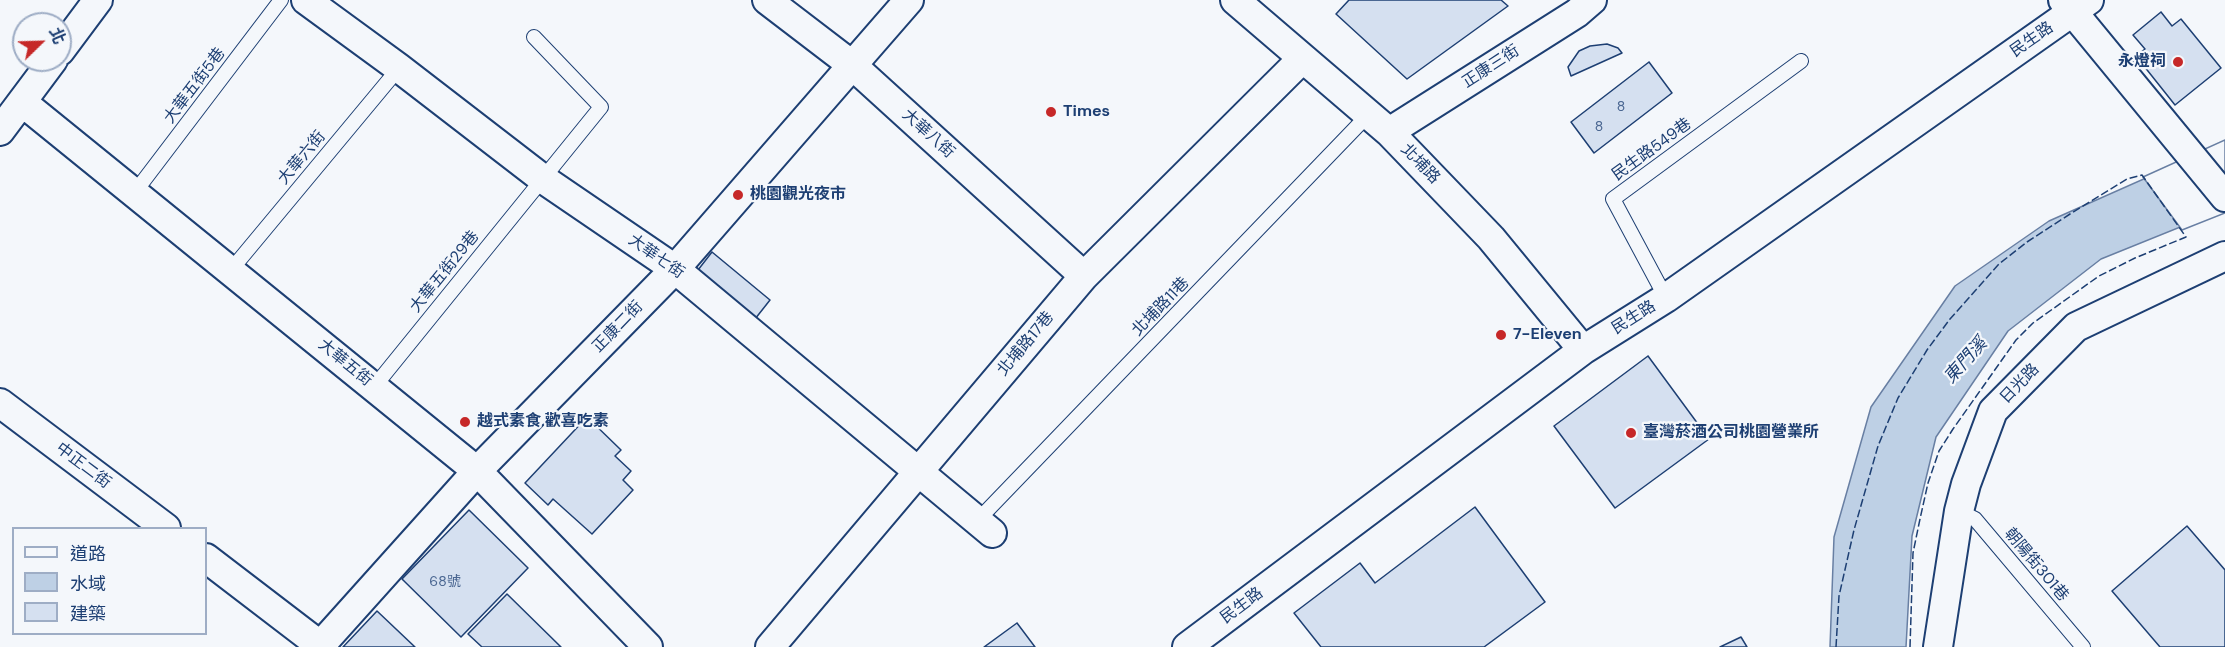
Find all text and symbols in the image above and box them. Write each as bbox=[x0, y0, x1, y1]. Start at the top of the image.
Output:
north arrow bbox=[12, 12, 72, 72]
street label: 民生路 bbox=[2007, 18, 2057, 62]
text: 北 bbox=[44, 24, 70, 47]
street label: 正康三街 bbox=[1459, 42, 1523, 92]
street label: 大華五街5巷 bbox=[160, 44, 230, 128]
place label: 永燈祠 bbox=[2118, 52, 2166, 72]
marker: 永燈祠 bbox=[2171, 55, 2185, 69]
house number: 8 bbox=[1617, 99, 1625, 115]
place label: Times bbox=[1063, 102, 1110, 122]
street label: 大華八街 bbox=[898, 105, 958, 163]
marker: Times bbox=[1044, 105, 1058, 119]
street label: 民生路549巷 bbox=[1609, 115, 1695, 185]
house number: 8 bbox=[1595, 119, 1603, 135]
street label: 大華六街 bbox=[274, 127, 330, 189]
street label: 北埔路 bbox=[1396, 140, 1444, 188]
place label: 桃園觀光夜市 bbox=[750, 185, 846, 205]
marker: 桃園觀光夜市 bbox=[731, 188, 745, 202]
street label: 大華五街29巷 bbox=[406, 227, 484, 317]
street label: 大華七街 bbox=[624, 231, 688, 283]
street label: 北埔路11巷 bbox=[1128, 274, 1194, 340]
street label: 正康二街 bbox=[589, 297, 647, 357]
street label: 民生路 bbox=[1609, 297, 1659, 339]
street label: 北埔路17巷 bbox=[994, 308, 1058, 380]
place label: 7-Eleven bbox=[1513, 325, 1582, 345]
marker: 7-Eleven bbox=[1494, 328, 1508, 342]
water label: 東門溪 bbox=[1940, 334, 1992, 388]
street label: 大華五街 bbox=[314, 335, 376, 391]
street label: 日光路 bbox=[1996, 360, 2044, 408]
place label: 越式素食 歡喜吃素 bbox=[477, 412, 609, 432]
marker: 越式素食 歡喜吃素 bbox=[458, 415, 472, 429]
place label: 臺灣菸酒公司桃園營業所 bbox=[1643, 423, 1819, 443]
marker: 臺灣菸酒公司桃園營業所 bbox=[1624, 426, 1638, 440]
street label: 中正二街 bbox=[52, 439, 114, 493]
street label: 朝陽街301巷 bbox=[2000, 525, 2072, 605]
legend bbox=[12, 527, 207, 635]
text: 道路 bbox=[70, 542, 106, 566]
text: 水域 bbox=[70, 572, 106, 596]
house number: 68號 bbox=[429, 574, 461, 590]
street label: 民生路 bbox=[1217, 584, 1267, 628]
text: 建築 bbox=[70, 602, 106, 626]

